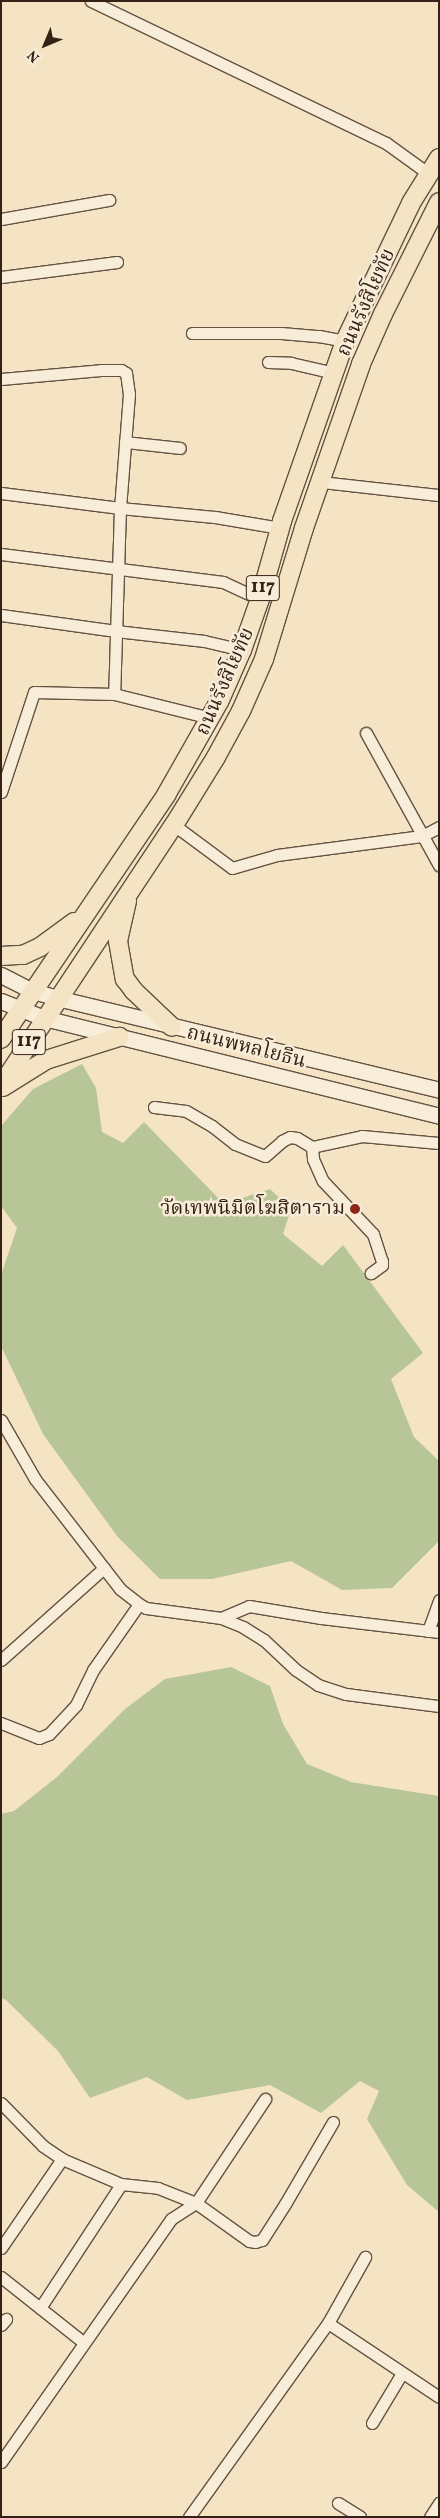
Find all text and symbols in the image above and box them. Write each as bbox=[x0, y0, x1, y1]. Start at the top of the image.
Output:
north arrow bbox=[20, 20, 70, 70]
text: N bbox=[24, 46, 44, 66]
street label: ถนนรังสิโยทัย bbox=[333, 245, 401, 361]
road number: 117 bbox=[246, 572, 280, 604]
street label: ถนนรังสิโยทัย bbox=[192, 624, 260, 740]
street label: ถนนพหลโยธิน bbox=[184, 1022, 308, 1074]
road number: 117 bbox=[12, 1026, 46, 1058]
place label: วัดเทพนิมิตโฆสิตาราม bbox=[160, 1197, 345, 1221]
marker: วัดเทพนิมิตโฆสิตาราม bbox=[349, 1203, 361, 1215]

